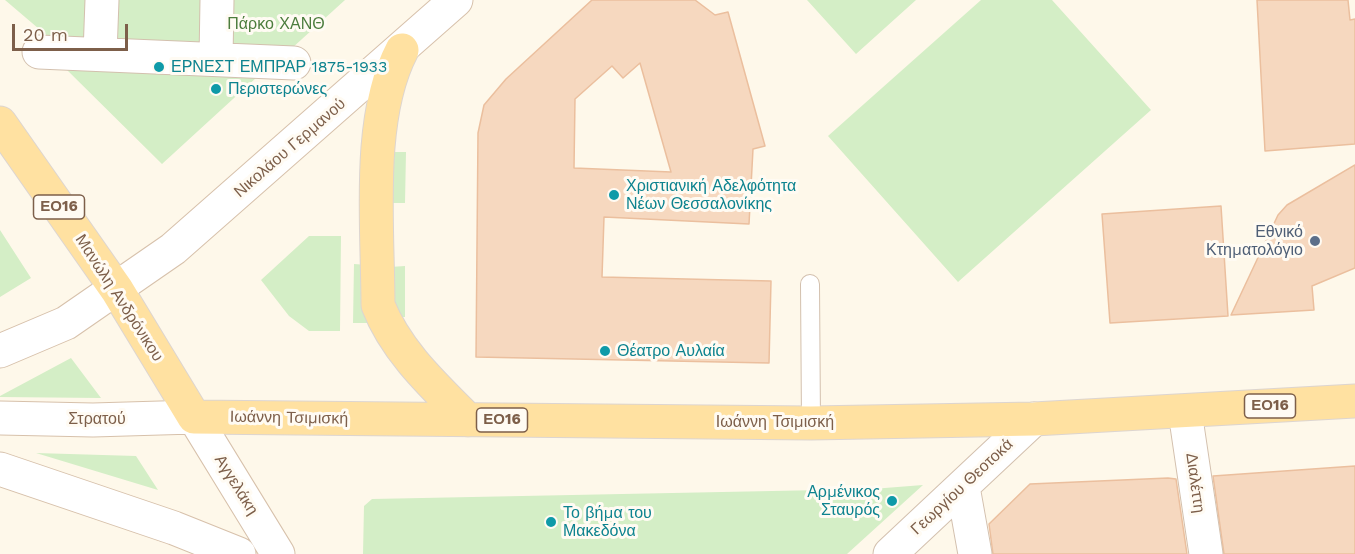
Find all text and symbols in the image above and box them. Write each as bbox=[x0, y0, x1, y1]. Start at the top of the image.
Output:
scale bar bbox=[15, 12, 130, 50]
park label: Πάρκο ΧΑΝΘ bbox=[227, 14, 325, 34]
text: 20 m bbox=[23, 24, 68, 45]
place label: ΕΡΝΕΣΤ ΕΜΠΡΑΡ 1875-1933 bbox=[171, 57, 387, 77]
marker: ΕΡΝΕΣΤ ΕΜΠΡΑΡ 1875-1933 bbox=[152, 60, 166, 74]
place label: Περιστερώνες bbox=[228, 79, 327, 99]
marker: Περιστερώνες bbox=[209, 82, 223, 96]
street label: Νικολάου Γερμανού bbox=[230, 94, 350, 202]
place label: Χριστιανική Αδελφότητα Νέων Θεσσαλονίκης bbox=[626, 176, 796, 214]
marker: Χριστιανική Αδελφότητα Νέων Θεσσαλονίκης bbox=[607, 188, 621, 202]
road number: ΕΟ16 bbox=[34, 195, 84, 219]
place label: Εθνικό Κτηματολόγιο bbox=[1206, 222, 1303, 260]
street label: Μανώλη Ανδρόνικου bbox=[71, 231, 167, 365]
marker: Εθνικό Κτηματολόγιο bbox=[1308, 234, 1322, 248]
place label: Θέατρο Αυλαία bbox=[617, 341, 725, 361]
marker: Θέατρο Αυλαία bbox=[598, 344, 612, 358]
road number: ΕΟ16 bbox=[1244, 394, 1296, 418]
street label: Ιωάννη Τσιμισκή bbox=[230, 407, 348, 429]
road number: ΕΟ16 bbox=[476, 408, 528, 432]
street label: Στρατού bbox=[68, 409, 126, 429]
street label: Ιωάννη Τσιμισκή bbox=[716, 412, 834, 432]
street label: Γεωργίου Θεοτοκά bbox=[907, 435, 1017, 539]
street label: Αγγελάκη bbox=[210, 451, 262, 519]
street label: Διαλέττη bbox=[1181, 452, 1209, 514]
place label: Αρμένικος Σταυρός bbox=[807, 482, 880, 520]
marker: Αρμένικος Σταυρός bbox=[885, 494, 899, 508]
place label: Το βήμα του Μακεδόνα bbox=[563, 503, 652, 541]
marker: Το βήμα του Μακεδόνα bbox=[544, 515, 558, 529]

